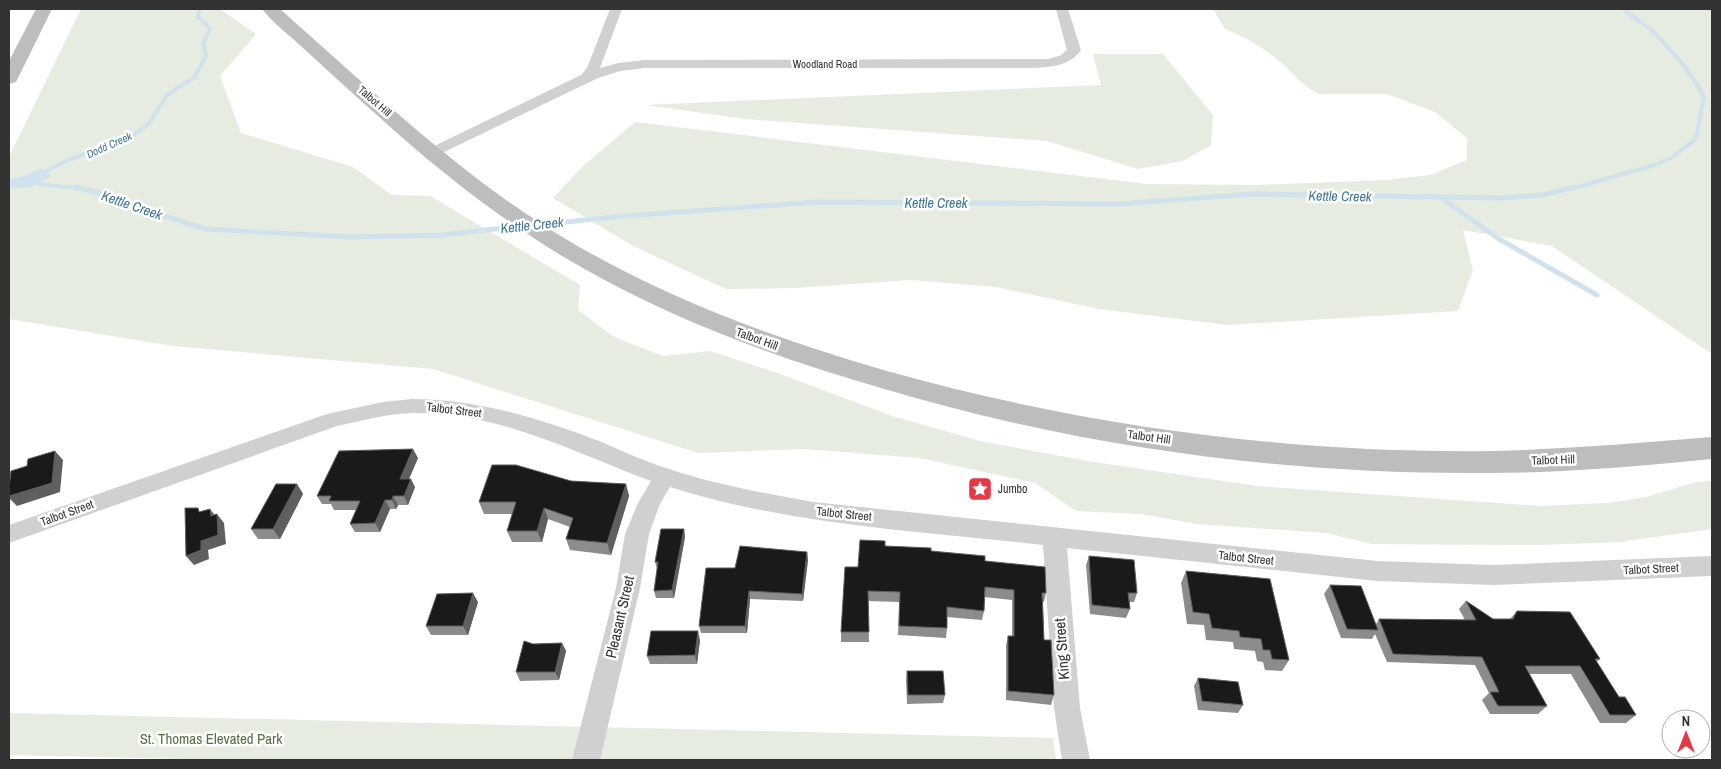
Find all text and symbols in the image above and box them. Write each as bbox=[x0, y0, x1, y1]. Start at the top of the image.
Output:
street label: Woodland Road bbox=[793, 57, 857, 71]
street label: Talbot Hill bbox=[355, 83, 395, 119]
water label: Dodd Creek bbox=[84, 129, 134, 161]
water label: Kettle Creek bbox=[99, 186, 166, 224]
water label: Kettle Creek bbox=[1308, 186, 1373, 206]
water label: Kettle Creek bbox=[904, 194, 969, 212]
water label: Kettle Creek bbox=[500, 213, 566, 237]
street label: Talbot Hill bbox=[734, 324, 780, 354]
street label: Talbot Street bbox=[426, 399, 483, 421]
street label: Talbot Hill bbox=[1126, 426, 1172, 448]
street label: Talbot Hill bbox=[1531, 451, 1575, 469]
place icon: Jumbo bbox=[967, 476, 993, 502]
place label: Jumbo bbox=[998, 481, 1028, 497]
street label: Talbot Street bbox=[38, 496, 96, 530]
street label: Talbot Street bbox=[816, 503, 873, 525]
street label: Talbot Street bbox=[1218, 547, 1275, 569]
street label: Talbot Street bbox=[1623, 560, 1679, 578]
street label: Pleasant Street bbox=[600, 573, 639, 660]
street label: King Street bbox=[1049, 617, 1074, 680]
north arrow bbox=[1661, 709, 1711, 759]
text: N bbox=[1682, 712, 1690, 730]
park label: St. Thomas Elevated Park bbox=[140, 728, 283, 749]

